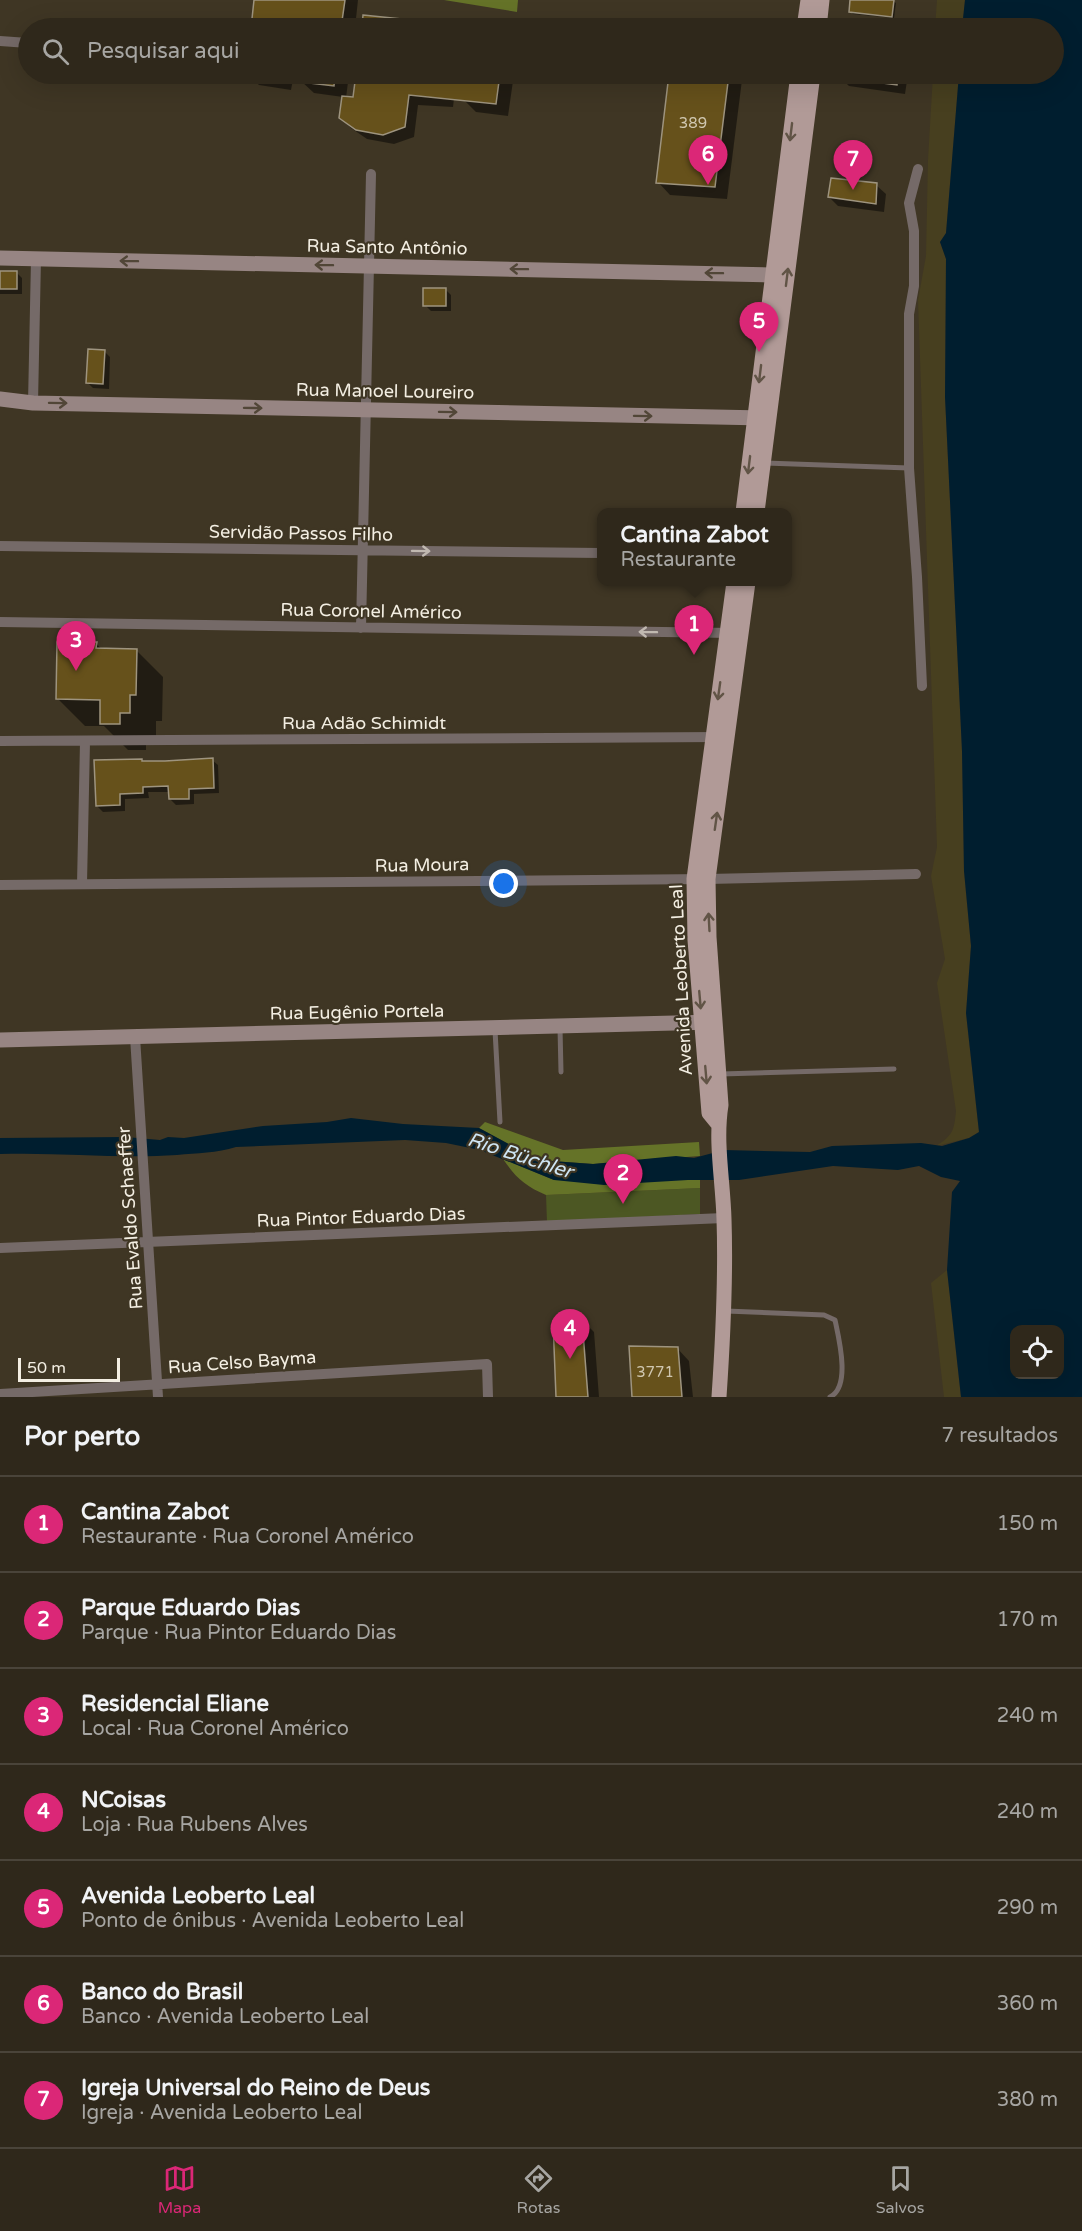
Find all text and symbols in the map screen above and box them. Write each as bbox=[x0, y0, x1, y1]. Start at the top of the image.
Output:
search box bbox=[18, 18, 1064, 84]
icon: search bbox=[39, 35, 72, 68]
text: Pesquisar aqui bbox=[87, 38, 239, 64]
house number: 389 bbox=[679, 114, 707, 132]
one-way arrow bbox=[785, 121, 796, 141]
pin: 6 bbox=[688, 136, 728, 185]
pin: 7 bbox=[834, 140, 872, 190]
street label: Rua Santo Antônio bbox=[306, 235, 468, 259]
one-way arrow bbox=[120, 255, 140, 267]
one-way arrow bbox=[315, 260, 335, 271]
one-way arrow bbox=[510, 264, 530, 275]
one-way arrow bbox=[782, 267, 793, 287]
one-way arrow bbox=[705, 268, 725, 279]
pin: 5 bbox=[740, 302, 778, 352]
one-way arrow bbox=[755, 364, 766, 384]
street label: Rua Manoel Loureiro bbox=[296, 378, 474, 404]
one-way arrow bbox=[48, 398, 68, 409]
one-way arrow bbox=[243, 402, 263, 413]
one-way arrow bbox=[438, 406, 458, 417]
one-way arrow bbox=[633, 410, 653, 421]
one-way arrow bbox=[743, 455, 754, 475]
popup bbox=[597, 508, 792, 586]
street label: Servidão Passos Filho bbox=[209, 520, 393, 546]
text: Cantina Zabot bbox=[620, 522, 769, 548]
one-way arrow bbox=[411, 545, 431, 557]
text: Restaurante bbox=[620, 548, 736, 572]
street label: Rua Coronel Américo bbox=[280, 598, 462, 624]
pin: 1 bbox=[674, 606, 714, 655]
pin: 3 bbox=[56, 622, 96, 671]
one-way arrow bbox=[638, 626, 658, 638]
one-way arrow bbox=[714, 680, 725, 700]
street label: Rua Adão Schimidt bbox=[282, 712, 446, 734]
one-way arrow bbox=[710, 812, 721, 831]
street label: Rua Moura bbox=[374, 853, 470, 877]
your location bbox=[489, 869, 518, 898]
street label: Avenida Leoberto Leal bbox=[665, 884, 697, 1076]
one-way arrow bbox=[703, 913, 714, 933]
one-way arrow bbox=[695, 990, 706, 1009]
street label: Rua Eugênio Portela bbox=[270, 999, 444, 1025]
one-way arrow bbox=[701, 1065, 712, 1085]
street label: Rua Evaldo Schaeffer bbox=[113, 1126, 147, 1310]
water label: Rio Büchler bbox=[464, 1128, 578, 1185]
pin: 2 bbox=[604, 1154, 642, 1204]
street label: Rua Pintor Eduardo Dias bbox=[256, 1202, 466, 1232]
pin: 4 bbox=[550, 1310, 590, 1359]
map controls bbox=[1010, 1325, 1064, 1379]
button: locate bbox=[1010, 1325, 1064, 1379]
street label: Rua Celso Bayma bbox=[167, 1346, 317, 1378]
scale bar bbox=[18, 1355, 120, 1382]
text: 50 m bbox=[27, 1358, 66, 1378]
house number: 3771 bbox=[636, 1363, 674, 1381]
text: Por perto bbox=[24, 1421, 140, 1452]
text: 7 resultados bbox=[942, 1424, 1058, 1448]
text: Cantina Zabot bbox=[81, 1499, 229, 1525]
text: 1 bbox=[37, 1512, 50, 1536]
text: 150 m bbox=[997, 1512, 1058, 1536]
text: Restaurante · Rua Coronel Américo bbox=[81, 1525, 414, 1549]
text: Parque Eduardo Dias bbox=[81, 1595, 300, 1621]
text: 2 bbox=[37, 1608, 50, 1632]
text: 170 m bbox=[997, 1608, 1058, 1632]
text: Parque · Rua Pintor Eduardo Dias bbox=[81, 1621, 396, 1645]
text: Residencial Eliane bbox=[81, 1691, 269, 1717]
text: 3 bbox=[37, 1704, 50, 1728]
text: 240 m bbox=[997, 1704, 1058, 1728]
text: Local · Rua Coronel Américo bbox=[81, 1717, 349, 1741]
text: NCoisas bbox=[81, 1787, 166, 1813]
text: 4 bbox=[37, 1800, 50, 1824]
text: 240 m bbox=[997, 1800, 1058, 1824]
text: Loja · Rua Rubens Alves bbox=[81, 1813, 308, 1837]
text: Avenida Leoberto Leal bbox=[81, 1883, 315, 1909]
text: 5 bbox=[37, 1896, 50, 1920]
text: 290 m bbox=[997, 1896, 1058, 1920]
text: Ponto de ônibus · Avenida Leoberto Leal bbox=[81, 1909, 464, 1933]
text: Banco do Brasil bbox=[81, 1979, 243, 2005]
text: 6 bbox=[37, 1992, 50, 2016]
text: 360 m bbox=[997, 1992, 1058, 2016]
text: Banco · Avenida Leoberto Leal bbox=[81, 2005, 369, 2029]
text: Igreja Universal do Reino de Deus bbox=[81, 2075, 430, 2101]
text: 7 bbox=[37, 2088, 50, 2112]
text: 380 m bbox=[997, 2088, 1058, 2112]
text: Igreja · Avenida Leoberto Leal bbox=[81, 2101, 362, 2125]
tab: Mapa bbox=[158, 2162, 201, 2218]
tab: Rotas bbox=[517, 2162, 560, 2218]
tab: Salvos bbox=[876, 2162, 924, 2218]

